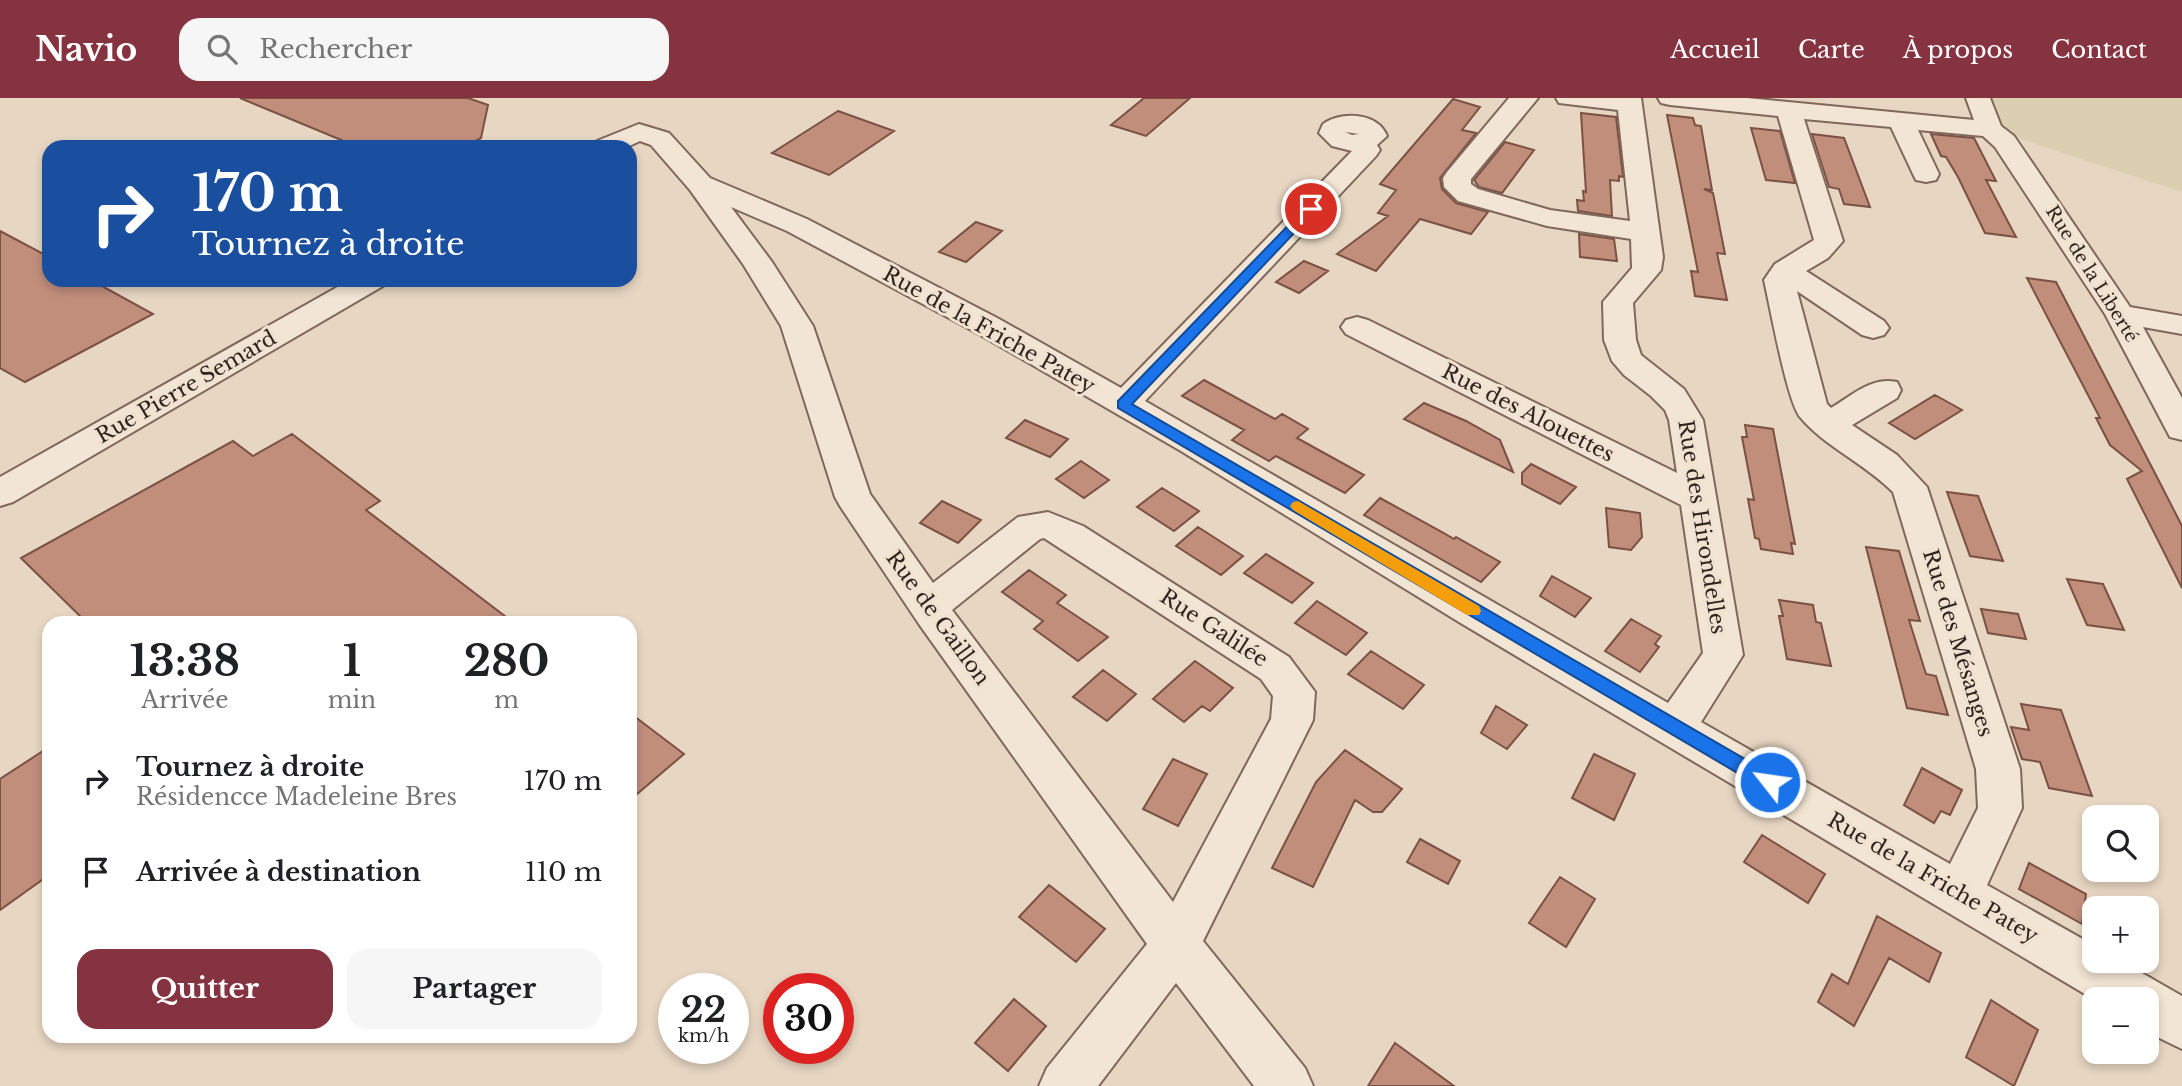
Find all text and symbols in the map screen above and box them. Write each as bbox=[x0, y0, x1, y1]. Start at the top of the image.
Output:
search box bbox=[179, 18, 669, 81]
text: Navio bbox=[35, 29, 137, 70]
icon: search bbox=[203, 30, 241, 68]
text: Rechercher bbox=[259, 33, 413, 65]
text: Accueil bbox=[1670, 35, 1760, 64]
text: Carte bbox=[1798, 35, 1865, 64]
text: À propos bbox=[1903, 35, 2013, 64]
text: Contact bbox=[2051, 35, 2147, 64]
text: 170 m bbox=[192, 163, 343, 224]
icon: right bbox=[77, 168, 168, 259]
pin bbox=[1281, 179, 1341, 239]
icon: arrive bbox=[1292, 190, 1330, 228]
street label: Rue de la Liberté bbox=[2041, 202, 2143, 346]
text: Tournez à droite bbox=[192, 224, 465, 264]
street label: Rue de la Friche Patey bbox=[878, 261, 1100, 400]
street label: Rue Pierre Semard bbox=[91, 325, 281, 449]
street label: Rue des Alouettes bbox=[1437, 358, 1619, 468]
street label: Rue des Hirondelles bbox=[1672, 418, 1732, 636]
street label: Rue de Gaillon bbox=[881, 546, 995, 690]
street label: Rue des Mésanges bbox=[1917, 546, 1999, 740]
street label: Rue Galilée bbox=[1155, 583, 1273, 673]
text: 13:38 bbox=[130, 635, 240, 687]
text: 1 bbox=[343, 635, 361, 687]
text: 280 bbox=[464, 635, 549, 687]
text: Arrivée bbox=[141, 686, 228, 714]
text: min bbox=[328, 686, 376, 714]
text: m bbox=[494, 686, 519, 714]
position arrow bbox=[1733, 745, 1807, 819]
text: Tournez à droite bbox=[136, 751, 364, 783]
icon: right bbox=[77, 762, 115, 800]
text: 170 m bbox=[523, 765, 602, 797]
text: Résidencce Madeleine Bres bbox=[136, 783, 457, 811]
map controls bbox=[2082, 805, 2159, 1064]
button: search bbox=[2082, 805, 2159, 882]
street label: Rue de la Friche Patey bbox=[1823, 807, 2043, 949]
icon: arrive bbox=[77, 853, 115, 891]
text: Arrivée à destination bbox=[136, 856, 421, 888]
text: 110 m bbox=[525, 856, 602, 888]
button: + bbox=[2082, 896, 2159, 973]
button: Quitter bbox=[77, 949, 333, 1029]
button: Partager bbox=[347, 949, 602, 1029]
speed limit sign: 30 bbox=[763, 973, 854, 1064]
button: − bbox=[2082, 987, 2159, 1064]
text: 22 bbox=[681, 988, 726, 1031]
text: km/h bbox=[678, 1025, 729, 1047]

